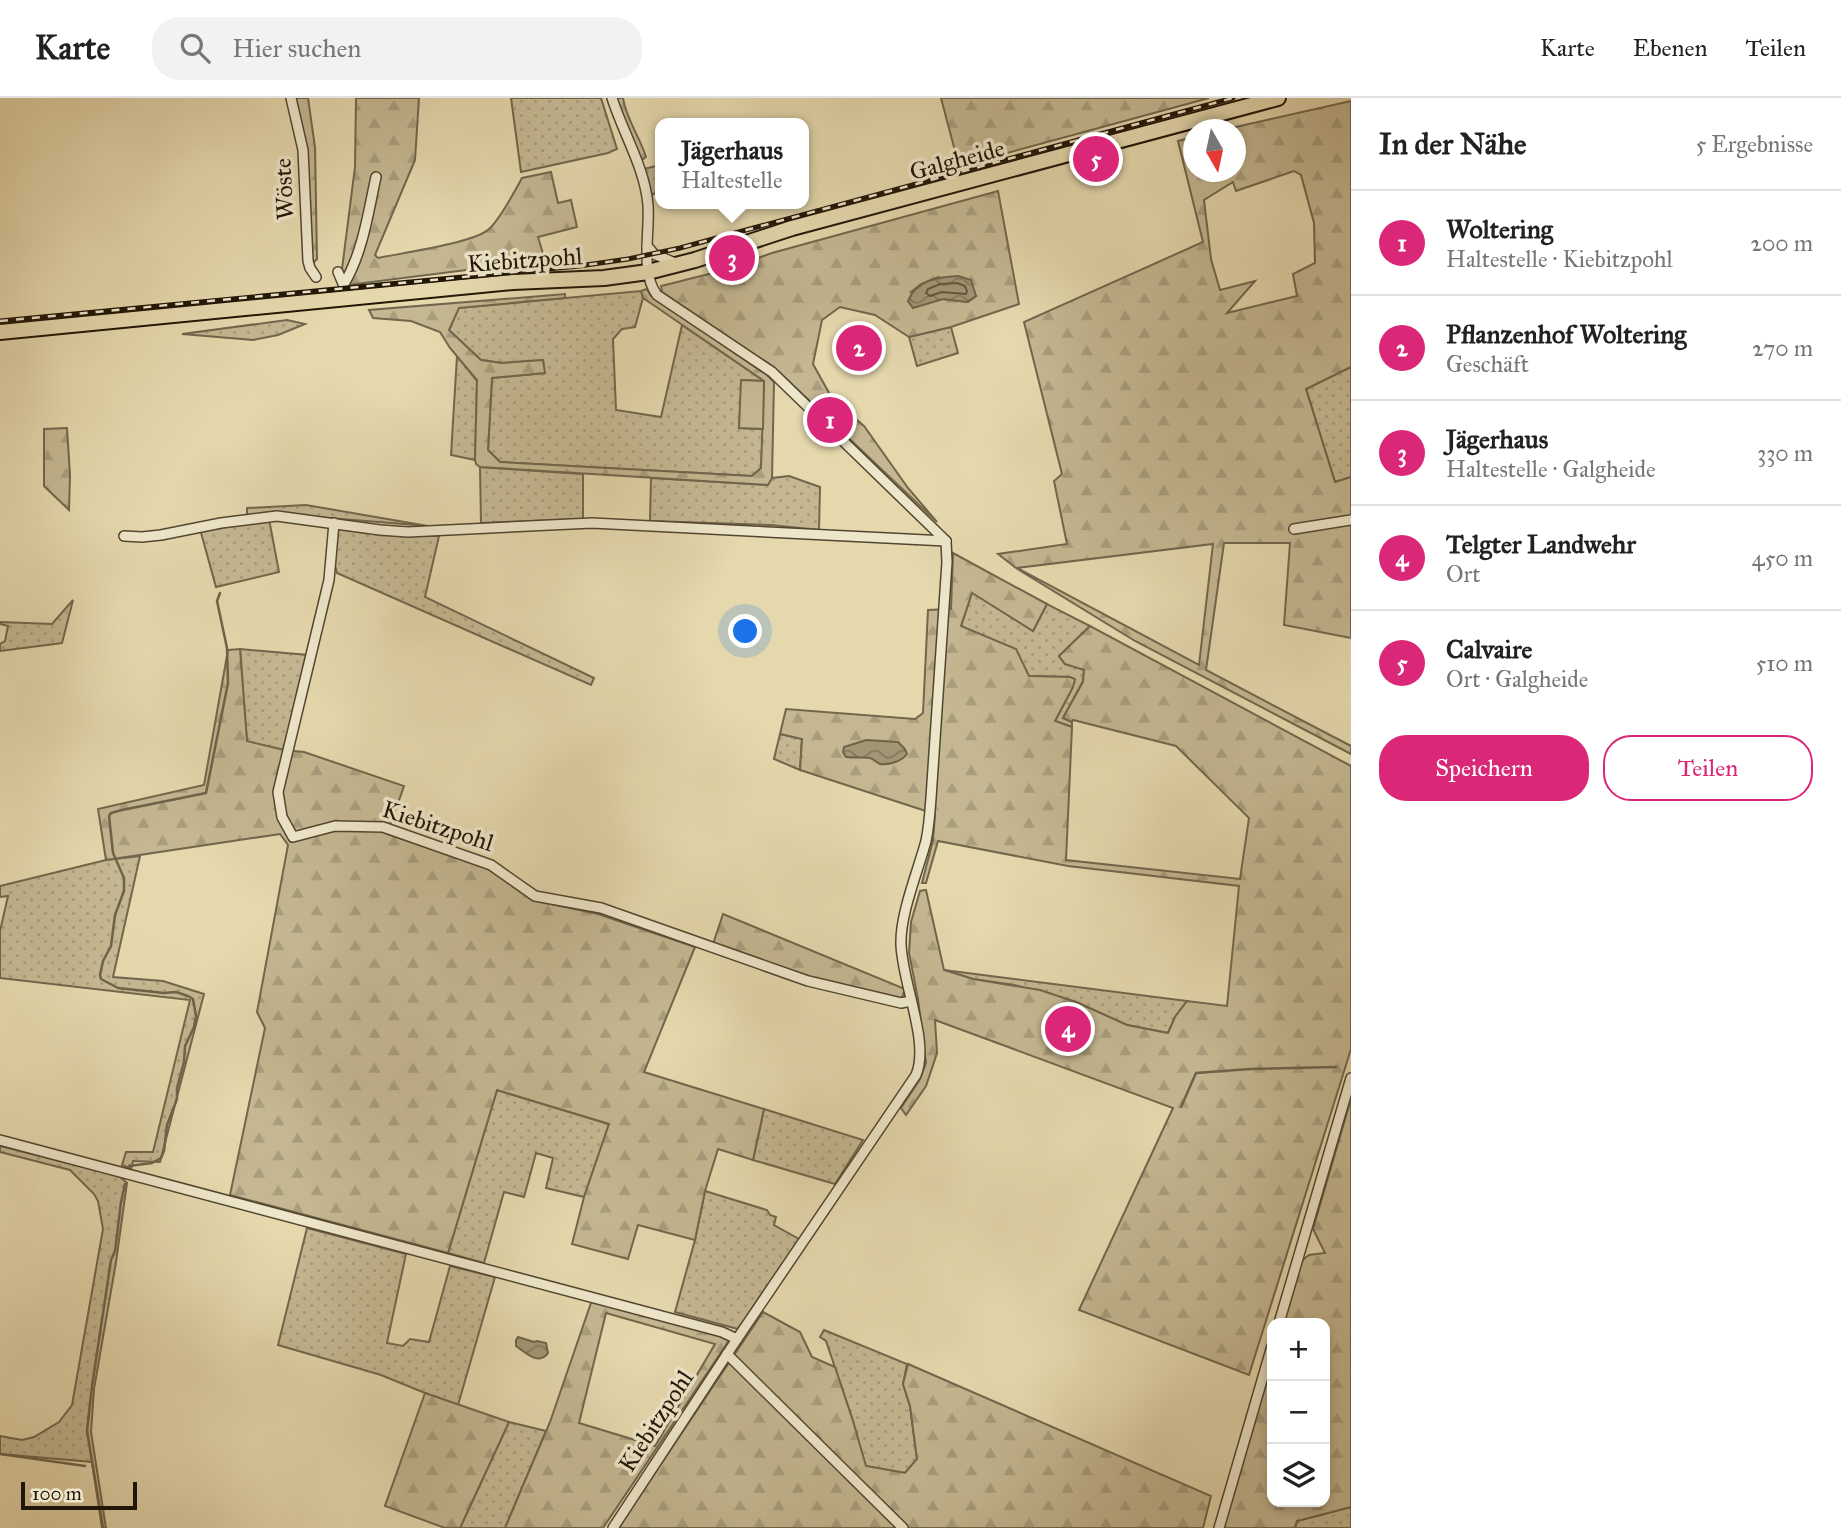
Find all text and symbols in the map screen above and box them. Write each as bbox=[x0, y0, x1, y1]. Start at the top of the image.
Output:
search box bbox=[152, 17, 642, 80]
text: Karte bbox=[35, 28, 110, 68]
icon: search bbox=[176, 29, 214, 67]
text: Hier suchen bbox=[232, 32, 361, 64]
text: Karte bbox=[1540, 33, 1595, 63]
text: Ebenen bbox=[1633, 33, 1708, 63]
text: Teilen bbox=[1746, 33, 1806, 63]
popup bbox=[655, 118, 809, 209]
north arrow bbox=[1183, 119, 1246, 182]
text: In der Nähe bbox=[1379, 126, 1527, 162]
text: 5 Ergebnisse bbox=[1696, 130, 1813, 158]
street label: Galgheide bbox=[906, 133, 1008, 187]
pin: 5 bbox=[1073, 133, 1119, 185]
text: Jägerhaus bbox=[681, 134, 783, 166]
street label: Wöste bbox=[267, 157, 301, 221]
text: Haltestelle bbox=[681, 166, 782, 194]
text: Woltering bbox=[1446, 213, 1553, 245]
text: 1 bbox=[1397, 229, 1407, 257]
text: 200 m bbox=[1751, 229, 1813, 257]
pin: 3 bbox=[709, 232, 755, 284]
street label: Kiebitzpohl bbox=[467, 241, 584, 279]
text: Haltestelle · Kiebitzpohl bbox=[1446, 245, 1673, 273]
text: Pflanzenhof Woltering bbox=[1446, 318, 1686, 350]
pin: 2 bbox=[836, 322, 882, 374]
text: 2 bbox=[1396, 334, 1408, 362]
text: 270 m bbox=[1752, 334, 1813, 362]
text: Geschäft bbox=[1446, 350, 1529, 378]
pin: 1 bbox=[807, 394, 853, 446]
text: Jägerhaus bbox=[1446, 423, 1548, 455]
text: 3 bbox=[1397, 439, 1407, 467]
text: 330 m bbox=[1757, 439, 1813, 467]
text: Haltestelle · Galgheide bbox=[1446, 455, 1656, 483]
text: Telgter Landwehr bbox=[1446, 528, 1636, 560]
text: 4 bbox=[1396, 544, 1408, 572]
text: 450 m bbox=[1752, 544, 1813, 572]
text: Ort bbox=[1446, 560, 1480, 588]
your location bbox=[728, 614, 762, 648]
text: Calvaire bbox=[1446, 633, 1532, 665]
text: 5 bbox=[1397, 649, 1407, 677]
text: 510 m bbox=[1756, 649, 1813, 677]
text: Ort · Galgheide bbox=[1446, 665, 1588, 693]
button: Speichern bbox=[1379, 735, 1589, 801]
button: Teilen bbox=[1603, 735, 1813, 801]
street label: Kiebitzpohl bbox=[379, 794, 498, 858]
pin: 4 bbox=[1045, 1003, 1091, 1055]
map controls bbox=[1267, 1318, 1330, 1507]
button: + bbox=[1267, 1318, 1330, 1381]
street label: Kiebitzpohl bbox=[612, 1364, 700, 1477]
button: − bbox=[1267, 1381, 1330, 1444]
button: layers bbox=[1267, 1444, 1330, 1507]
scale bar bbox=[21, 1479, 136, 1511]
text: 100 m bbox=[32, 1482, 82, 1505]

